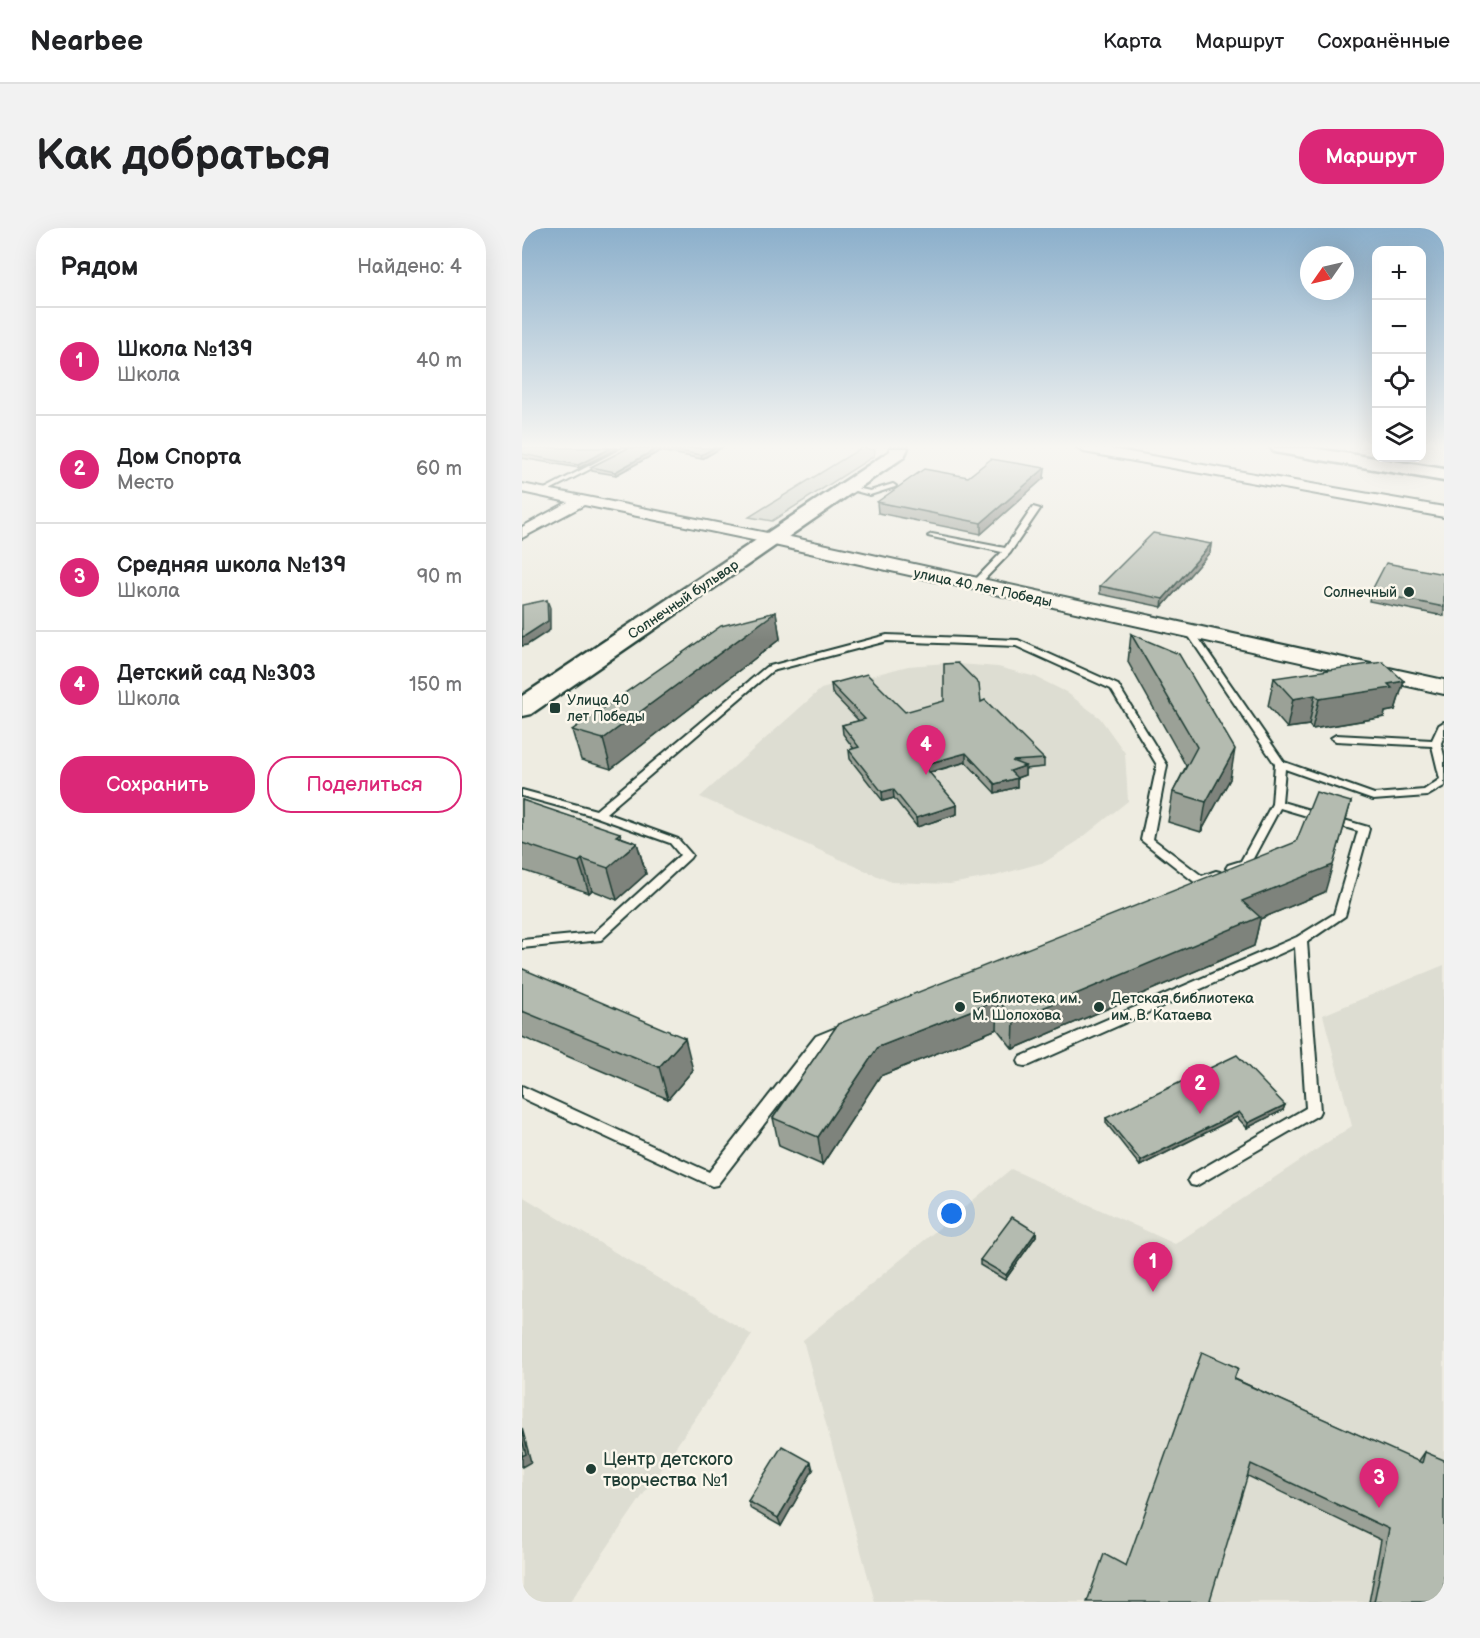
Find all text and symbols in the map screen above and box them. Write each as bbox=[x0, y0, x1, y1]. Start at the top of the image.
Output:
text: Nearbee bbox=[30, 25, 143, 58]
text: Карта bbox=[1103, 29, 1162, 54]
text: Маршрут bbox=[1195, 29, 1284, 54]
text: Сохранённые bbox=[1317, 29, 1450, 54]
button: Маршрут bbox=[1299, 129, 1444, 184]
text: Как добраться bbox=[36, 131, 331, 182]
north arrow bbox=[1300, 246, 1354, 300]
map controls bbox=[1372, 246, 1426, 462]
button: + bbox=[1372, 246, 1426, 300]
text: Рядом bbox=[60, 252, 138, 283]
text: Найдено: 4 bbox=[357, 255, 462, 279]
button: − bbox=[1372, 300, 1426, 354]
text: Школа №139 bbox=[117, 336, 253, 363]
text: 1 bbox=[75, 349, 84, 373]
text: 40 m bbox=[416, 349, 462, 373]
button: locate bbox=[1372, 354, 1426, 408]
text: Школа bbox=[117, 363, 180, 387]
button: layers bbox=[1372, 408, 1426, 462]
text: Дом Спорта bbox=[117, 444, 241, 471]
text: 2 bbox=[74, 457, 85, 481]
text: 60 m bbox=[416, 457, 462, 481]
text: Место bbox=[117, 471, 174, 495]
text: Средняя школа №139 bbox=[117, 552, 346, 579]
street label: Солнечный бульвар bbox=[625, 556, 742, 643]
text: 3 bbox=[74, 565, 85, 589]
text: 90 m bbox=[417, 565, 462, 589]
street label: улица 40 лет Победы bbox=[912, 565, 1054, 610]
text: Школа bbox=[117, 579, 180, 603]
place label: Солнечный bbox=[1323, 584, 1397, 601]
marker: Солнечный bbox=[1402, 585, 1416, 599]
text: Детский сад №303 bbox=[117, 660, 316, 687]
text: 4 bbox=[74, 673, 85, 697]
text: 150 m bbox=[409, 673, 462, 697]
text: Школа bbox=[117, 687, 180, 711]
place label: Улица 40 лет Победы bbox=[567, 692, 645, 725]
marker: Улица 40 лет Победы bbox=[548, 701, 562, 715]
pin: 4 bbox=[906, 726, 946, 775]
button: Сохранить bbox=[60, 756, 255, 813]
button: Поделиться bbox=[267, 756, 462, 813]
place label: Библиотека им. М. Шолохова bbox=[972, 989, 1081, 1025]
place label: Детская библиотека им. В. Катаева bbox=[1111, 989, 1254, 1025]
marker: Библиотека им. М. Шолохова bbox=[953, 1000, 967, 1014]
marker: Детская библиотека им. В. Катаева bbox=[1092, 1000, 1106, 1014]
pin: 2 bbox=[1180, 1064, 1220, 1114]
your location bbox=[937, 1199, 966, 1228]
pin: 1 bbox=[1134, 1242, 1172, 1292]
place label: Центр детского творчества №1 bbox=[603, 1449, 733, 1491]
pin: 3 bbox=[1360, 1458, 1398, 1508]
marker: Центр детского творчества №1 bbox=[584, 1462, 598, 1476]

